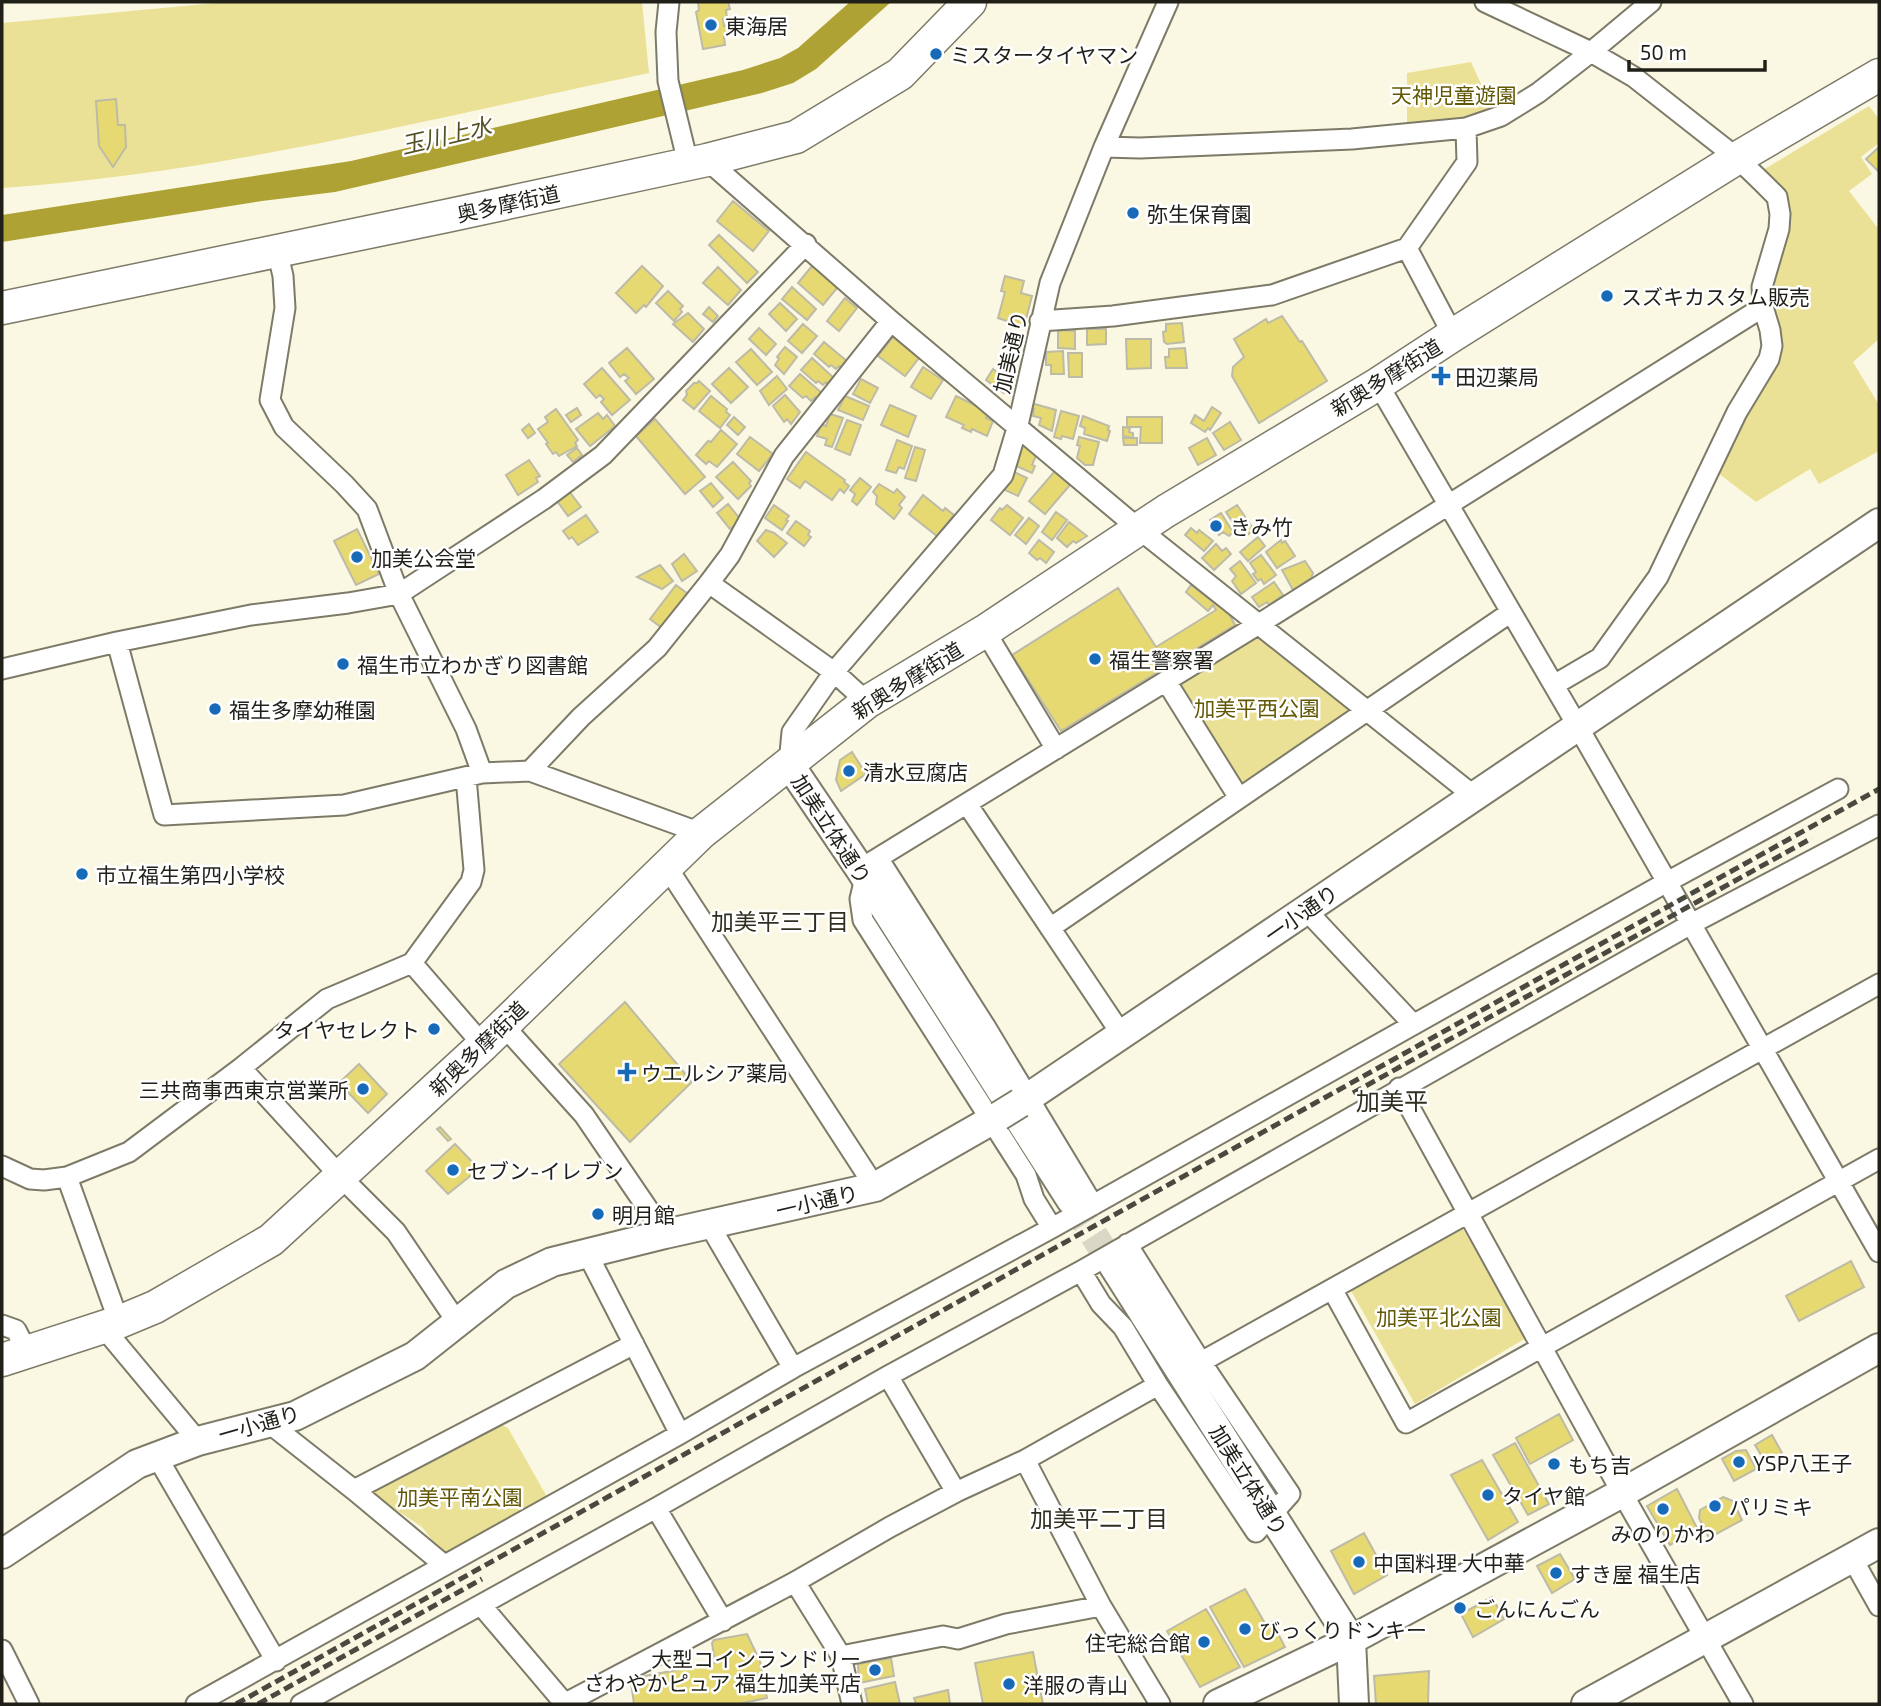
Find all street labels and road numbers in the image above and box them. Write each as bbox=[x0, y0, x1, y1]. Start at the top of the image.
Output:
street label: 奥多摩街道 bbox=[454, 180, 562, 226]
street label: 加美通り bbox=[988, 308, 1032, 396]
street label: 新奥多摩街道 bbox=[1326, 333, 1446, 421]
street label: 新奥多摩街道 bbox=[847, 636, 967, 724]
street label: 加美立体通り bbox=[787, 769, 877, 889]
street label: 一小通り bbox=[1259, 879, 1343, 947]
street label: 新奥多摩街道 bbox=[424, 995, 532, 1101]
street label: 一小通り bbox=[773, 1179, 861, 1223]
street label: 一小通り bbox=[215, 1399, 303, 1447]
street label: 加美立体通り bbox=[1205, 1420, 1293, 1540]

